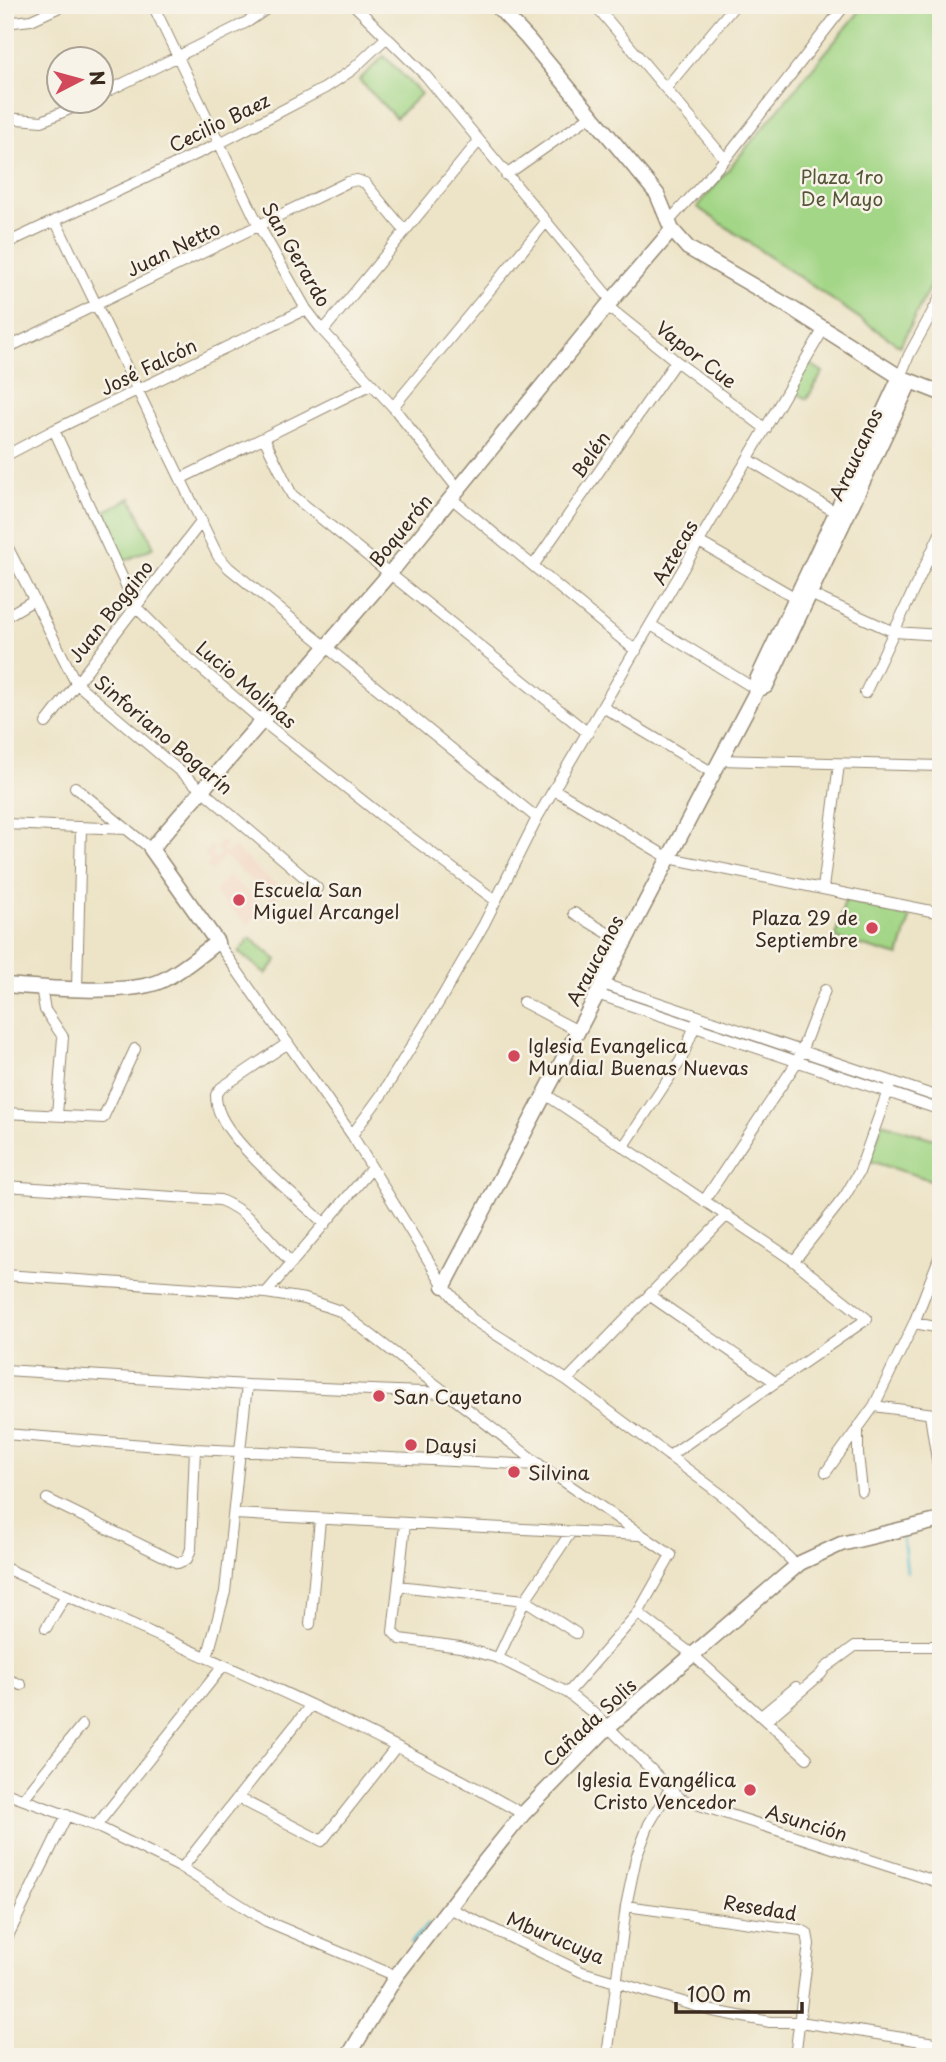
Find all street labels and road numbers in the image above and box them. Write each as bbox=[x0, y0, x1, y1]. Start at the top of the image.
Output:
street label: Cecilio Baez bbox=[164, 86, 274, 158]
street label: San Gerardo bbox=[256, 196, 338, 312]
street label: Juan Netto bbox=[121, 213, 225, 283]
street label: Vapor Cue bbox=[651, 313, 743, 395]
street label: José Falcón bbox=[95, 330, 201, 402]
street label: Araucanos bbox=[821, 403, 889, 505]
street label: Belén bbox=[564, 425, 616, 483]
street label: Boquerón bbox=[362, 488, 438, 572]
street label: Aztecas bbox=[644, 514, 704, 590]
street label: Juan Boggino bbox=[61, 554, 159, 668]
street label: Lucio Molinas bbox=[191, 634, 303, 734]
street label: Sinforiano Bogarín bbox=[89, 668, 239, 800]
street label: Araucanos bbox=[558, 910, 630, 1010]
street label: Cañada Solis bbox=[536, 1671, 642, 1773]
street label: Asunción bbox=[763, 1796, 851, 1848]
street label: Resedad bbox=[721, 1887, 799, 1927]
street label: Mburucuya bbox=[503, 1904, 609, 1970]

